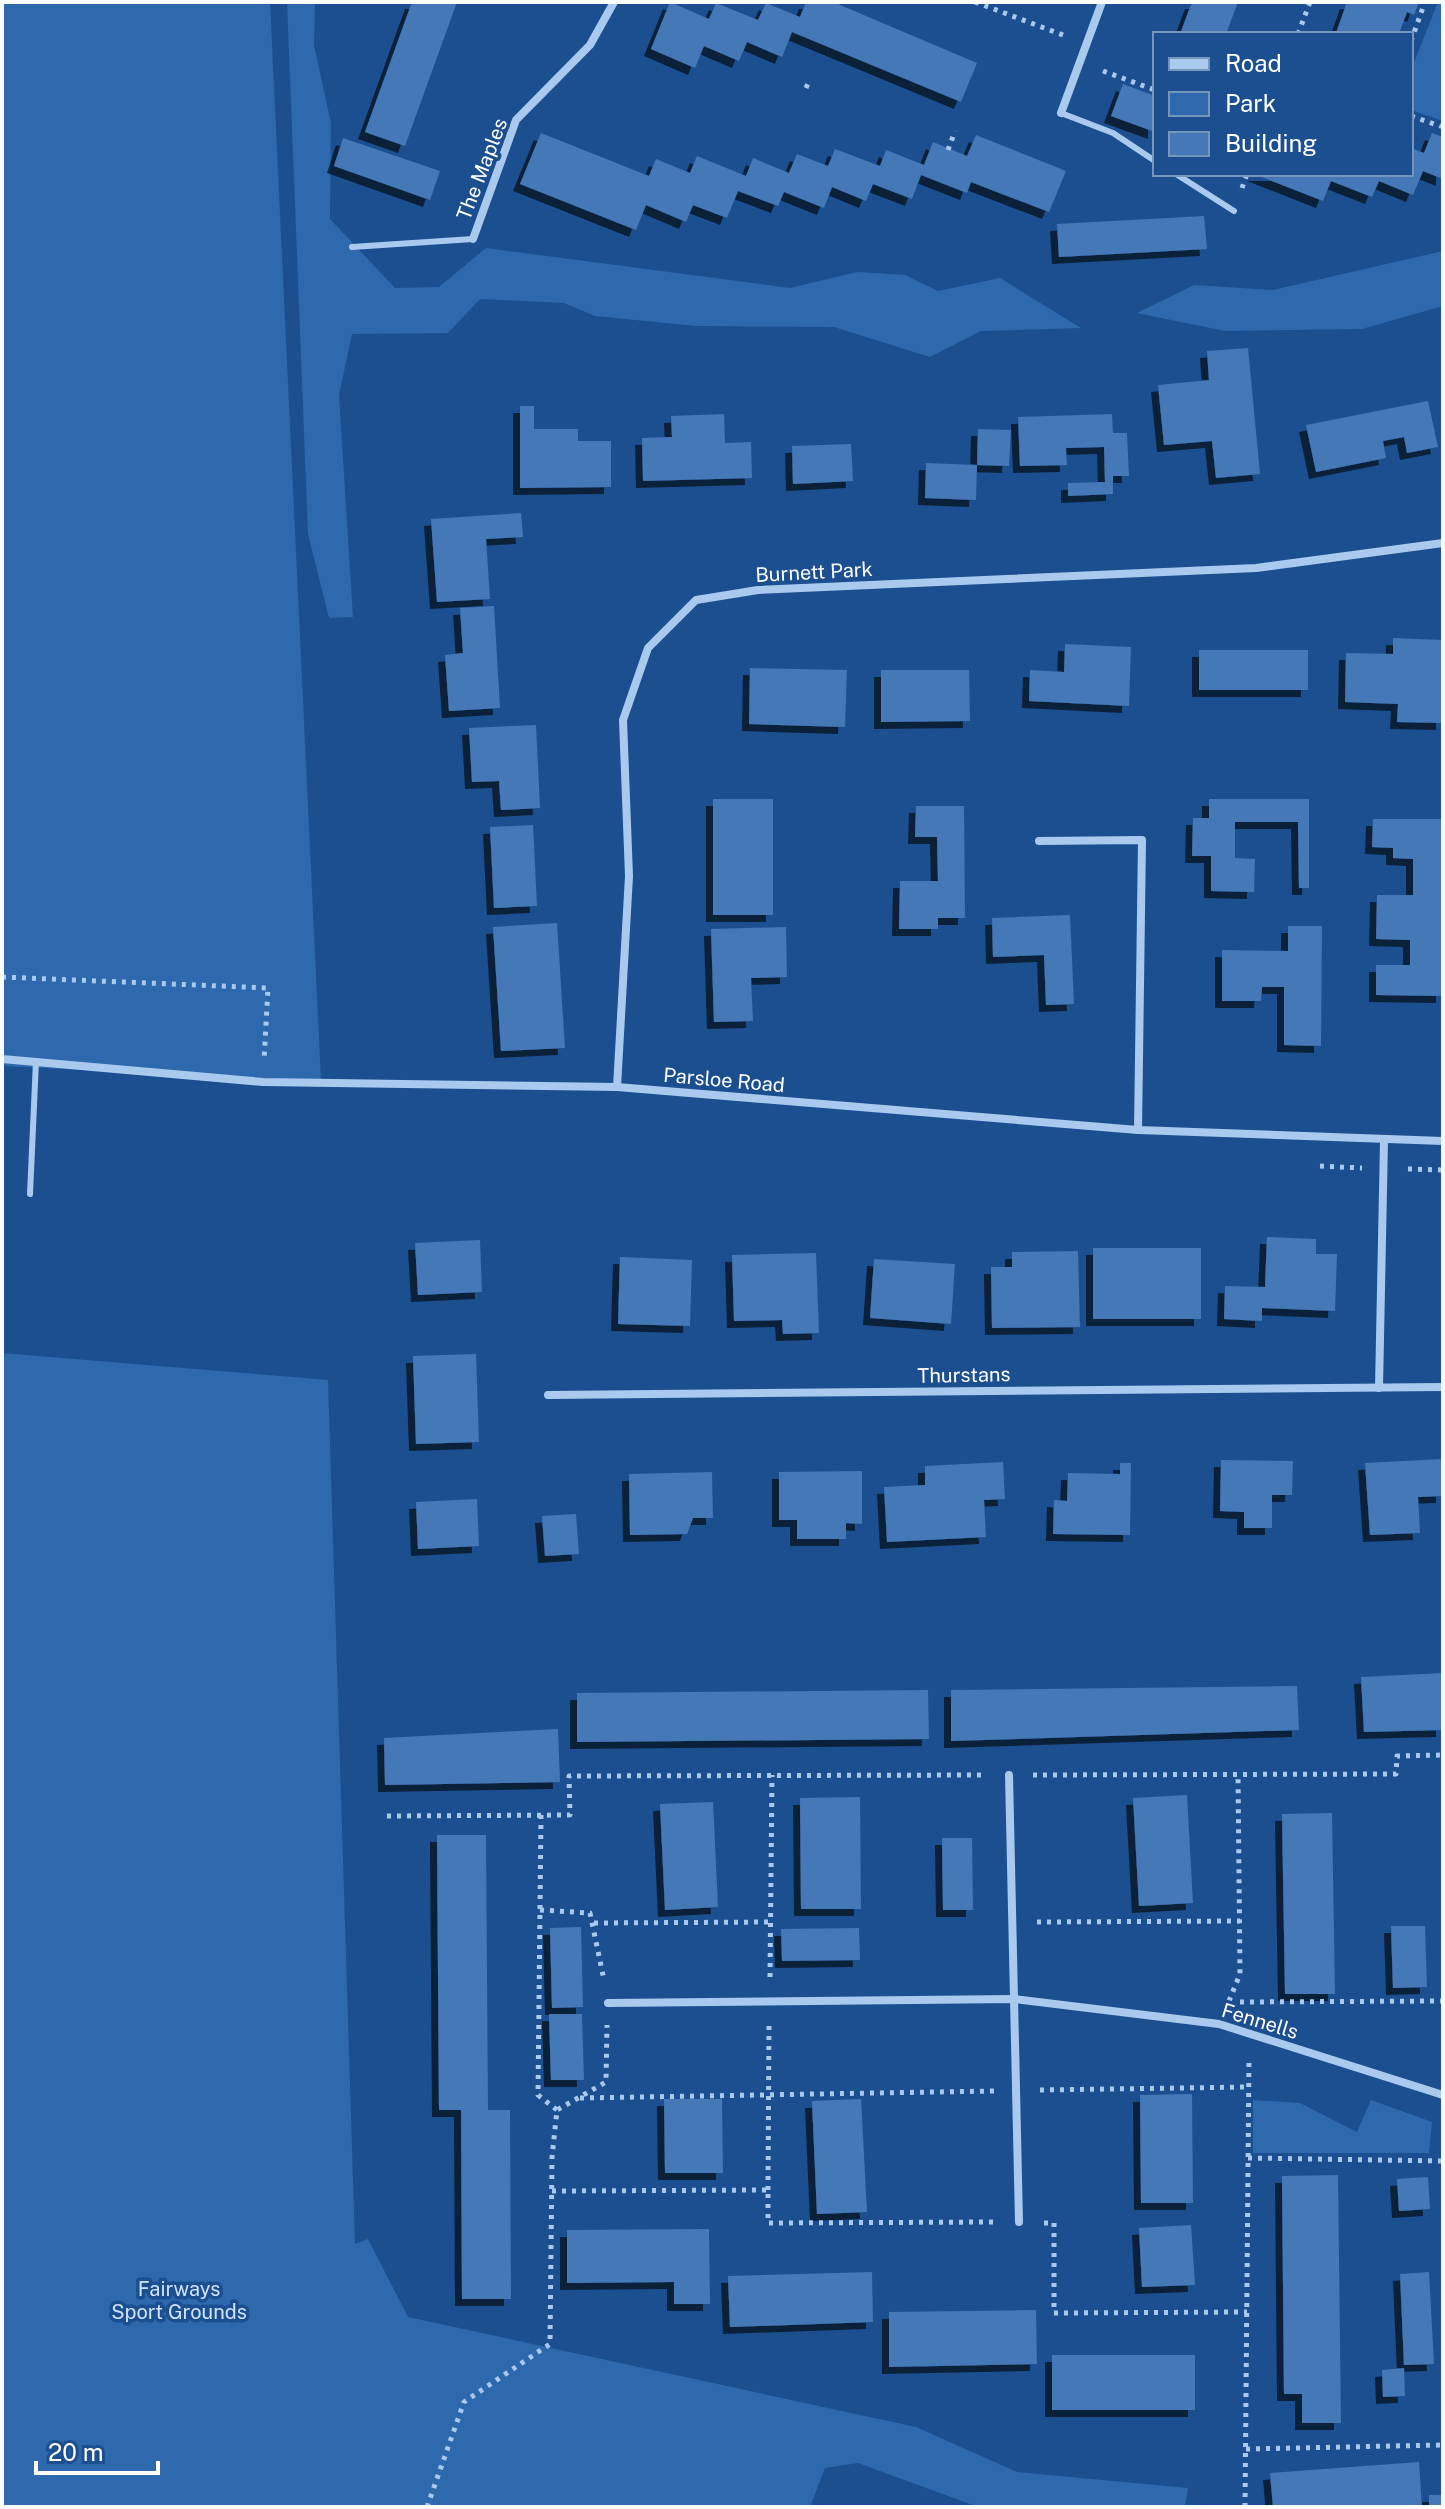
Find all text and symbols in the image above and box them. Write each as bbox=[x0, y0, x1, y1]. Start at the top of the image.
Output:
legend bbox=[1153, 32, 1413, 176]
text: Road bbox=[1225, 49, 1282, 77]
text: Park bbox=[1225, 89, 1276, 117]
street label: The Maples bbox=[452, 115, 512, 223]
text: Building bbox=[1225, 129, 1317, 157]
street label: Burnett Park bbox=[755, 557, 873, 587]
street label: Parsloe Road bbox=[662, 1063, 786, 1097]
street label: Thurstans bbox=[917, 1362, 1011, 1388]
street label: Fennells bbox=[1219, 1998, 1301, 2044]
park label: Fairways Sport Grounds bbox=[111, 2277, 247, 2324]
scale bar bbox=[36, 2425, 158, 2475]
text: 20 m bbox=[48, 2438, 104, 2466]

